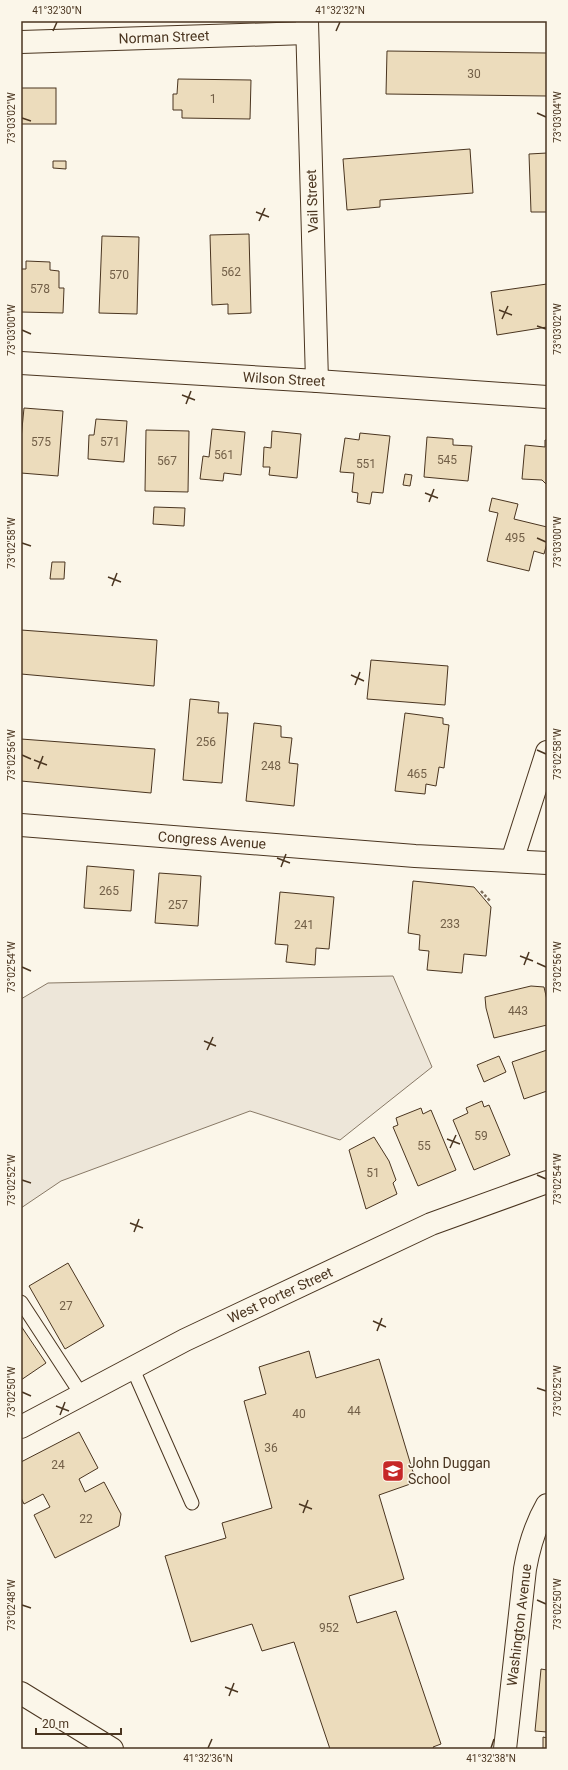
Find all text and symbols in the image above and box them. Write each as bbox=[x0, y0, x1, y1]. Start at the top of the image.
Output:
text: 41°32'30"N bbox=[32, 5, 82, 16]
text: 41°32'32"N bbox=[315, 5, 365, 16]
street label: Norman Street bbox=[118, 27, 210, 47]
house number: 30 bbox=[467, 67, 481, 81]
text: 73°03'04"W bbox=[552, 91, 563, 143]
text: 73°03'02"W bbox=[6, 92, 17, 144]
house number: 1 bbox=[210, 92, 216, 106]
street label: Vail Street bbox=[303, 169, 321, 233]
house number: 562 bbox=[221, 265, 241, 279]
house number: 570 bbox=[109, 268, 129, 282]
house number: 578 bbox=[30, 282, 50, 296]
text: 73°03'02"W bbox=[552, 303, 563, 355]
text: 73°03'00"W bbox=[6, 304, 17, 356]
street label: Wilson Street bbox=[242, 369, 326, 389]
house number: 575 bbox=[31, 435, 51, 449]
house number: 571 bbox=[100, 435, 120, 449]
house number: 561 bbox=[214, 448, 234, 462]
house number: 545 bbox=[437, 453, 457, 467]
house number: 567 bbox=[157, 454, 177, 468]
house number: 551 bbox=[356, 457, 376, 471]
text: 73°03'00"W bbox=[552, 516, 563, 568]
text: 73°02'58"W bbox=[6, 517, 17, 569]
house number: 495 bbox=[505, 531, 525, 545]
text: 73°02'58"W bbox=[552, 728, 563, 780]
text: 73°02'56"W bbox=[6, 729, 17, 781]
house number: 256 bbox=[196, 735, 216, 749]
house number: 248 bbox=[261, 759, 281, 773]
house number: 465 bbox=[407, 767, 427, 781]
street label: Congress Avenue bbox=[157, 828, 267, 852]
house number: 265 bbox=[99, 884, 119, 898]
house number: 257 bbox=[168, 898, 188, 912]
house number: 233 bbox=[440, 917, 460, 931]
house number: 241 bbox=[294, 918, 314, 932]
text: 73°02'54"W bbox=[6, 941, 17, 993]
text: 73°02'56"W bbox=[552, 941, 563, 993]
house number: 443 bbox=[508, 1004, 528, 1018]
house number: 59 bbox=[474, 1129, 488, 1143]
house number: 55 bbox=[417, 1139, 431, 1153]
text: 73°02'54"W bbox=[552, 1153, 563, 1205]
text: 73°02'52"W bbox=[6, 1154, 17, 1206]
house number: 51 bbox=[366, 1166, 380, 1180]
street label: West Porter Street bbox=[225, 1264, 335, 1326]
house number: 27 bbox=[59, 1299, 73, 1313]
text: 73°02'52"W bbox=[552, 1365, 563, 1417]
text: 73°02'50"W bbox=[6, 1366, 17, 1418]
house number: 44 bbox=[347, 1404, 361, 1418]
house number: 40 bbox=[292, 1407, 306, 1421]
house number: 36 bbox=[264, 1441, 278, 1455]
place label: John Duggan School bbox=[408, 1455, 491, 1487]
house number: 24 bbox=[51, 1458, 65, 1472]
school or university icon: John Duggan School bbox=[380, 1458, 406, 1484]
house number: 22 bbox=[79, 1512, 93, 1526]
street label: Washington Avenue bbox=[504, 1563, 534, 1687]
text: 73°02'50"W bbox=[552, 1578, 563, 1630]
text: 73°02'48"W bbox=[6, 1579, 17, 1631]
house number: 952 bbox=[319, 1621, 339, 1635]
scale bar bbox=[36, 1710, 121, 1736]
text: 20 m bbox=[42, 1717, 69, 1731]
text: 41°32'36"N bbox=[183, 1753, 233, 1764]
text: 41°32'38"N bbox=[466, 1753, 516, 1764]

